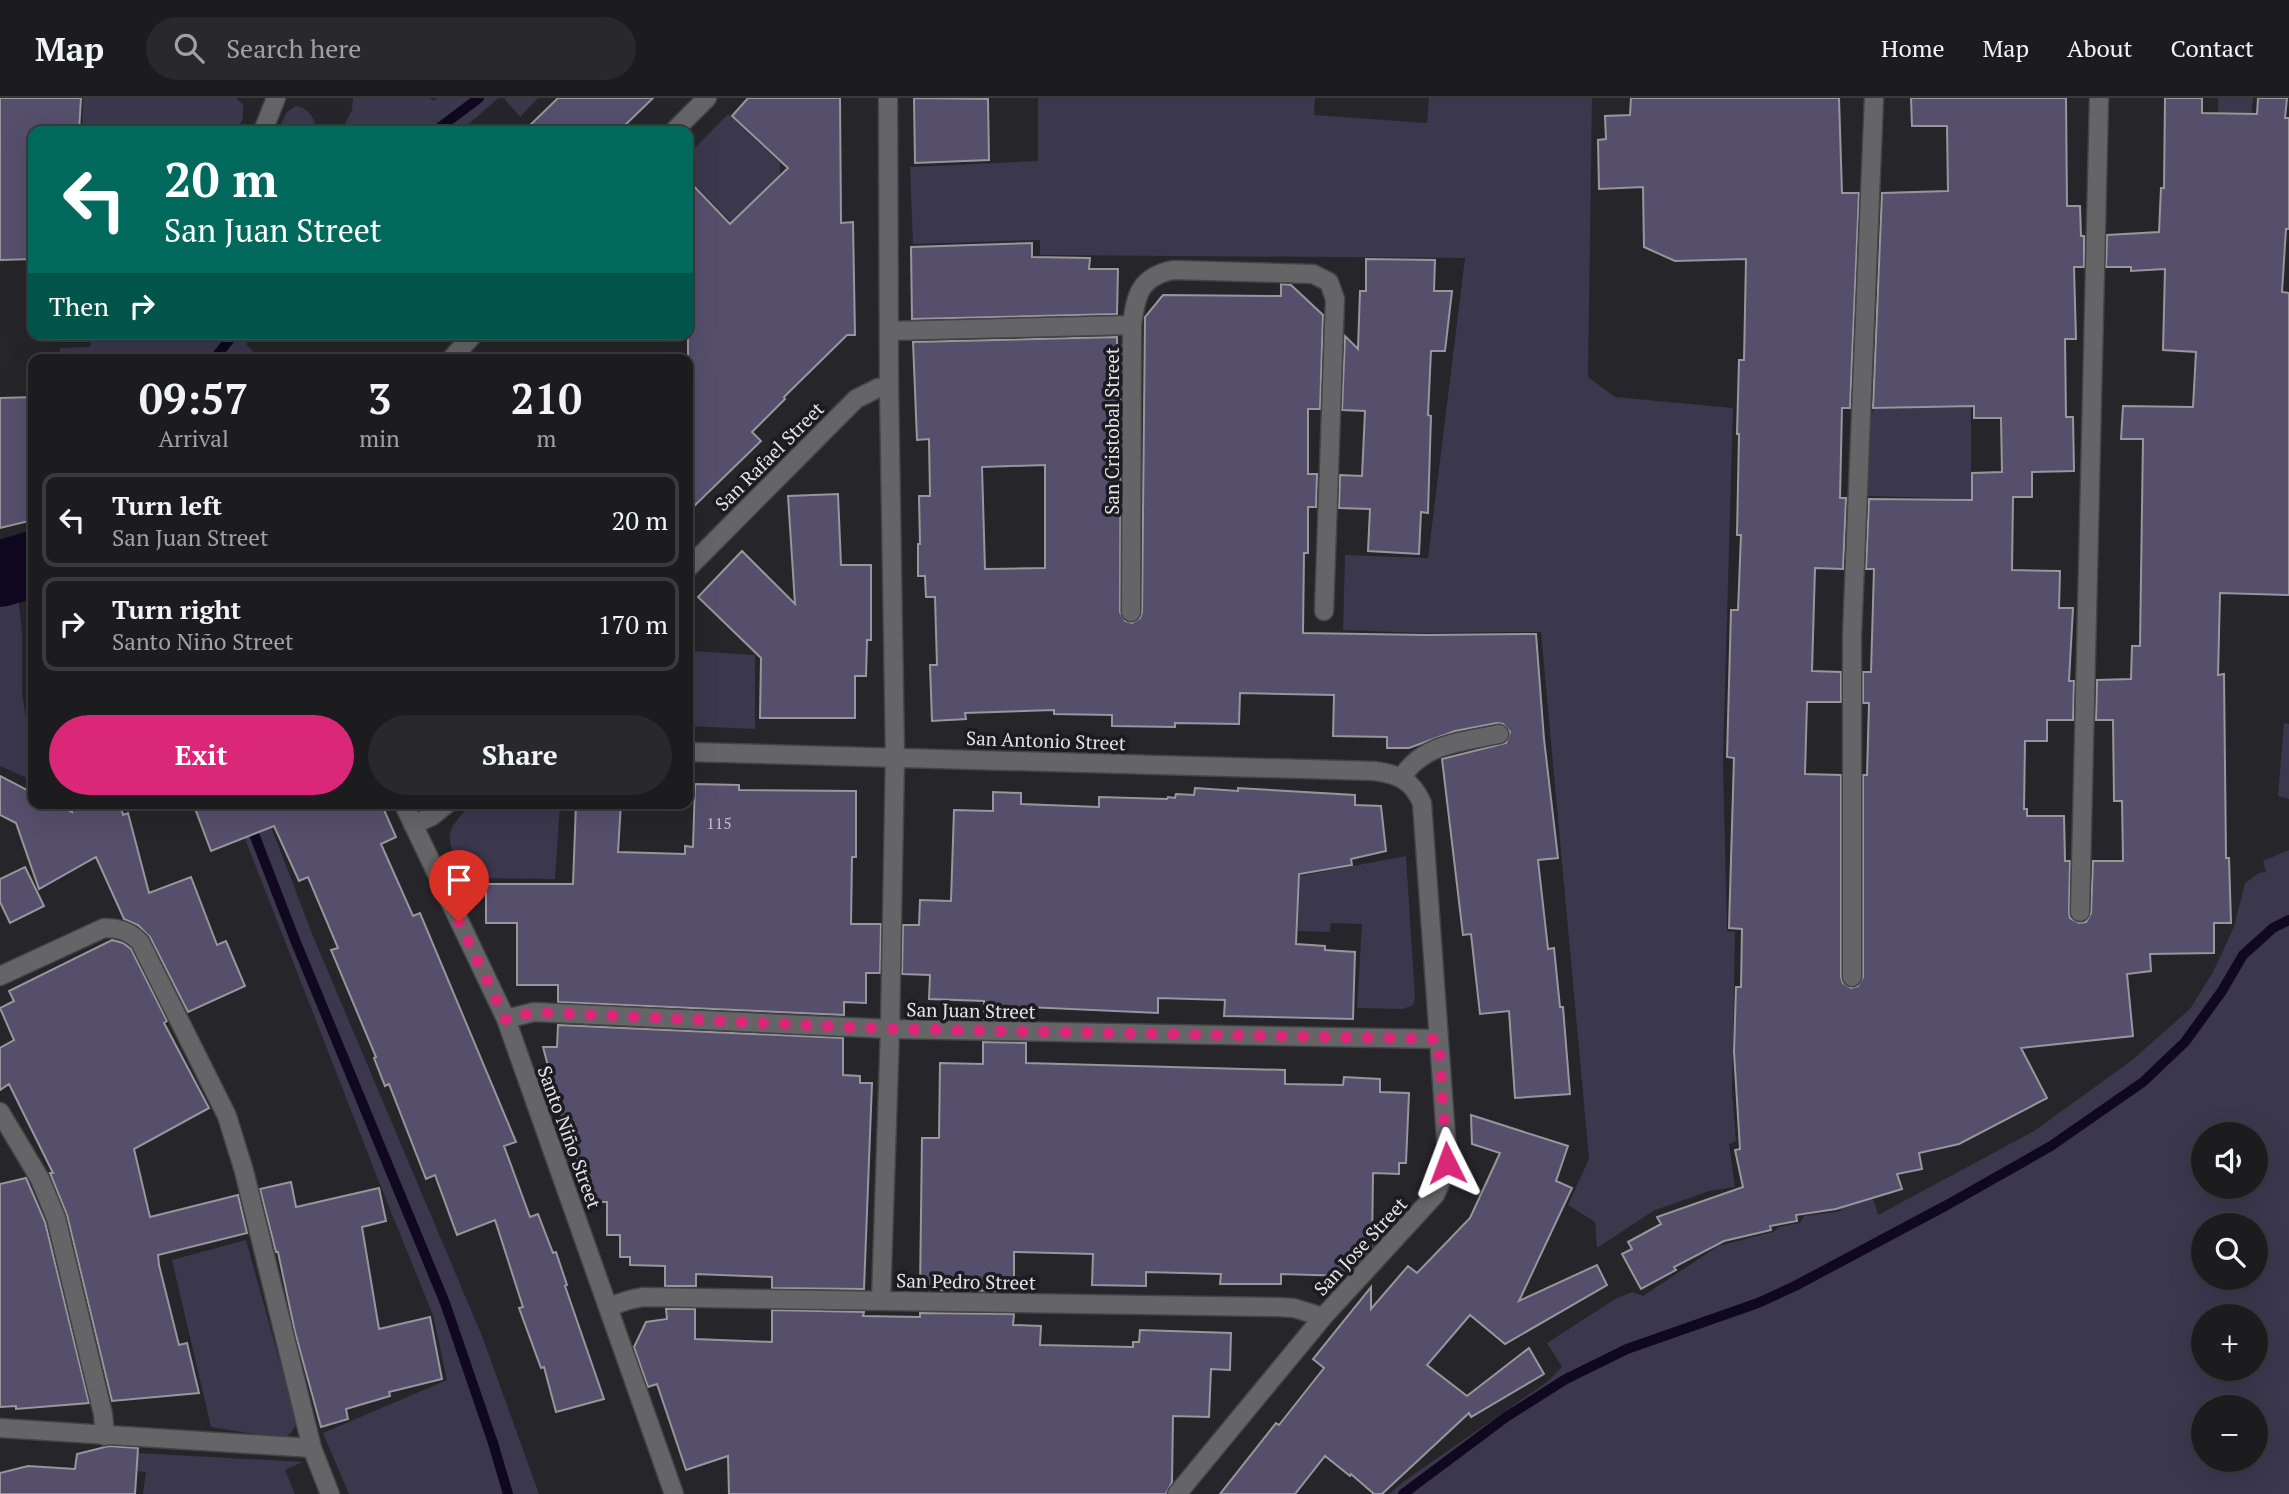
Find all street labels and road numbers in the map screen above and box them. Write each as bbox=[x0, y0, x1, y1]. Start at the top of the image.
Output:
street label: San Cristobal Street bbox=[1099, 347, 1124, 515]
street label: San Rafael Street bbox=[709, 396, 829, 516]
street label: San Antonio Street bbox=[966, 725, 1126, 755]
street label: San Juan Street bbox=[906, 996, 1036, 1024]
street label: Santo Niño Street bbox=[533, 1062, 607, 1212]
street label: San Jose Street bbox=[1308, 1191, 1412, 1301]
street label: San Pedro Street bbox=[896, 1267, 1036, 1295]

